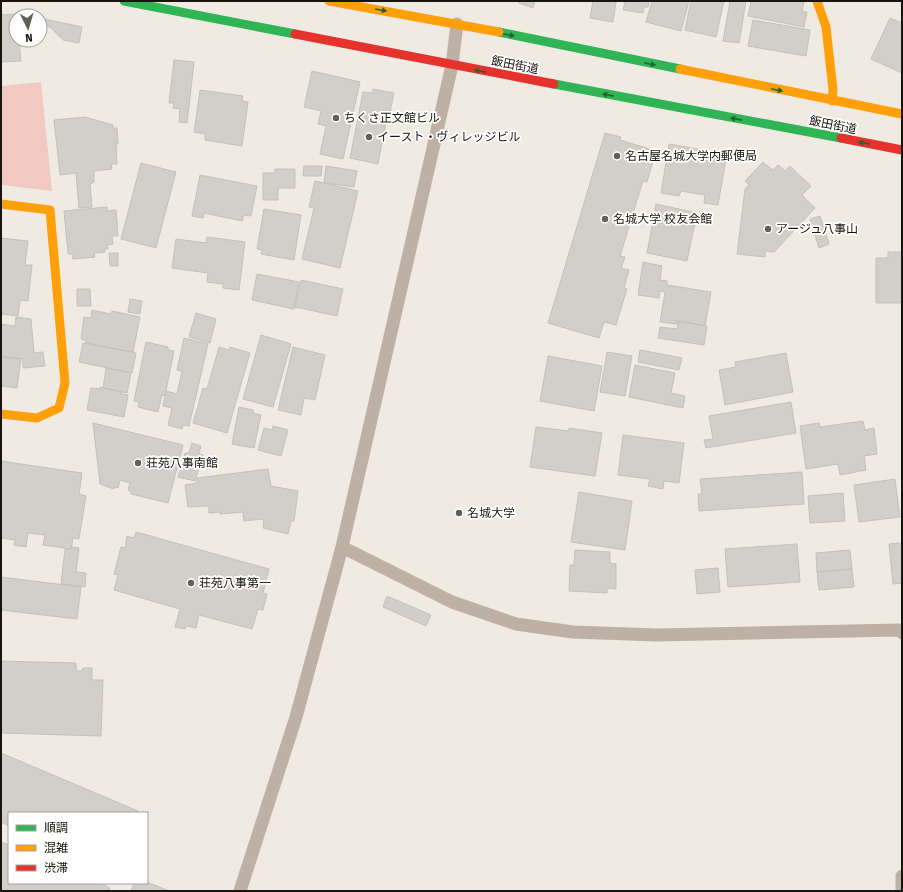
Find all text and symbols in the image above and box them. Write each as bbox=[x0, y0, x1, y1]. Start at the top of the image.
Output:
north arrow bbox=[8, 8, 48, 48]
one-way arrow bbox=[375, 8, 387, 14]
text: N bbox=[25, 31, 33, 44]
one-way arrow bbox=[503, 32, 515, 38]
street label: 飯田街道 bbox=[490, 54, 540, 76]
one-way arrow bbox=[644, 61, 656, 67]
one-way arrow bbox=[474, 67, 487, 73]
one-way arrow bbox=[771, 87, 784, 93]
one-way arrow bbox=[602, 91, 614, 97]
place label: ちくさ正文館ビル bbox=[344, 111, 440, 125]
marker: ちくさ正文館ビル bbox=[331, 113, 341, 123]
street label: 飯田街道 bbox=[808, 114, 858, 136]
one-way arrow bbox=[730, 116, 742, 122]
place label: イースト・ヴィレッジビル bbox=[377, 130, 520, 144]
marker: イースト・ヴィレッジビル bbox=[364, 132, 374, 142]
one-way arrow bbox=[858, 140, 870, 146]
place label: 名古屋名城大学内郵便局 bbox=[625, 149, 757, 163]
marker: 名古屋名城大学内郵便局 bbox=[612, 151, 622, 161]
place label: 名城大学 校友会館 bbox=[613, 212, 712, 226]
marker: 名城大学 校友会館 bbox=[600, 214, 610, 224]
place label: アージュ八事山 bbox=[776, 222, 858, 236]
marker: アージュ八事山 bbox=[763, 224, 773, 234]
place label: 荘苑八事南館 bbox=[146, 456, 218, 470]
marker: 荘苑八事南館 bbox=[133, 458, 143, 468]
place label: 名城大学 bbox=[467, 506, 515, 520]
marker: 名城大学 bbox=[454, 508, 464, 518]
place label: 荘苑八事第一 bbox=[199, 576, 271, 590]
marker: 荘苑八事第一 bbox=[186, 578, 196, 588]
legend bbox=[8, 812, 148, 884]
text: 順調 bbox=[44, 821, 68, 835]
text: 混雑 bbox=[44, 841, 68, 855]
text: 渋滞 bbox=[44, 861, 68, 875]

